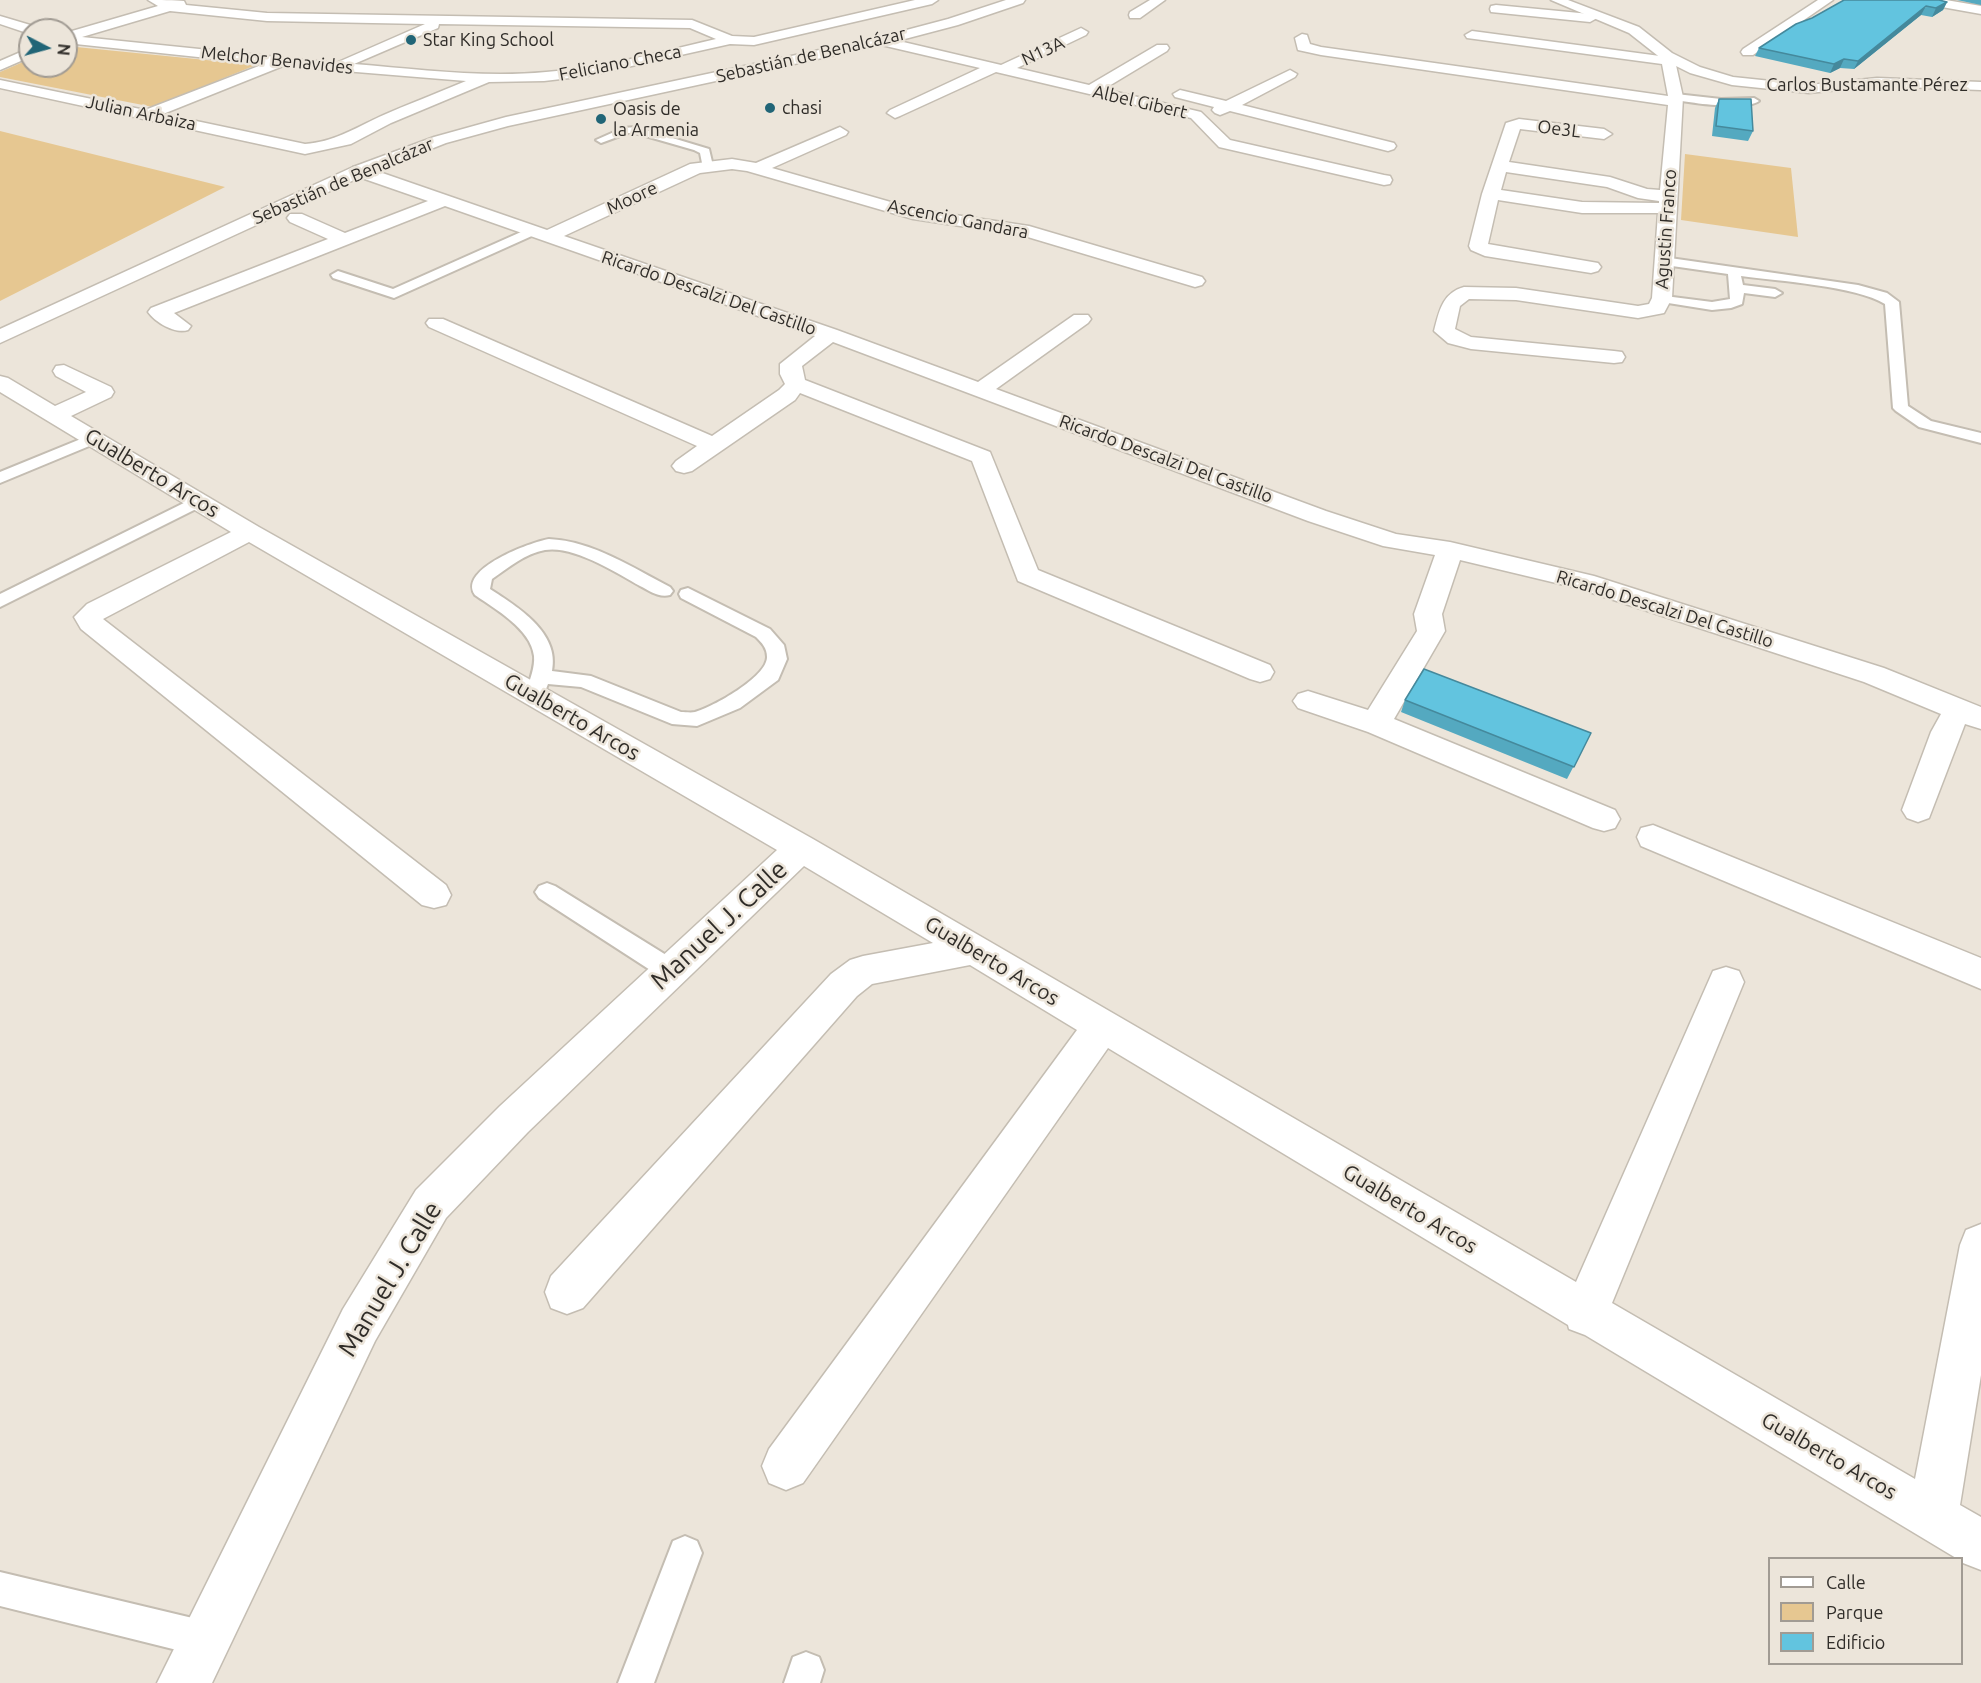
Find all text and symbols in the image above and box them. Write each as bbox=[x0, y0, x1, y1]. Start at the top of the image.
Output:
north arrow bbox=[18, 18, 78, 78]
street label: Sebastián de Benalcázar bbox=[714, 23, 908, 87]
place label: Star King School bbox=[423, 29, 554, 51]
street label: N13A bbox=[1018, 32, 1068, 70]
marker: Star King School bbox=[404, 33, 418, 47]
street label: Melchor Benavides bbox=[200, 41, 354, 79]
street label: Feliciano Checa bbox=[557, 41, 683, 85]
text: N bbox=[54, 43, 73, 57]
street label: Carlos Bustamante Pérez bbox=[1766, 74, 1968, 96]
street label: Albel Gibert bbox=[1091, 81, 1189, 123]
street label: Julian Arbaiza bbox=[84, 91, 198, 135]
place label: chasi bbox=[782, 97, 822, 119]
place label: Oasis de la Armenia bbox=[613, 98, 699, 140]
marker: chasi bbox=[763, 101, 777, 115]
marker: Oasis de la Armenia bbox=[594, 112, 608, 126]
street label: Oe3L bbox=[1536, 116, 1582, 142]
street label: Sebastián de Benalcázar bbox=[249, 133, 437, 229]
street label: Agustin Franco bbox=[1651, 168, 1681, 290]
street label: Moore bbox=[603, 177, 661, 219]
street label: Ascencio Gandara bbox=[886, 195, 1030, 243]
street label: Ricardo Descalzi Del Castillo bbox=[599, 246, 819, 340]
street label: Ricardo Descalzi Del Castillo bbox=[1056, 410, 1276, 508]
street label: Gualberto Arcos bbox=[80, 423, 224, 523]
street label: Ricardo Descalzi Del Castillo bbox=[1554, 566, 1776, 652]
street label: Gualberto Arcos bbox=[500, 668, 644, 766]
street label: Manuel J. Calle bbox=[644, 854, 794, 996]
street label: Gualberto Arcos bbox=[920, 911, 1064, 1011]
street label: Gualberto Arcos bbox=[1338, 1159, 1482, 1259]
street label: Manuel J. Calle bbox=[332, 1196, 448, 1362]
street label: Gualberto Arcos bbox=[1757, 1407, 1901, 1505]
legend bbox=[1768, 1557, 1963, 1665]
text: Calle bbox=[1826, 1572, 1866, 1592]
text: Parque bbox=[1826, 1602, 1883, 1622]
text: Edificio bbox=[1826, 1632, 1885, 1652]

